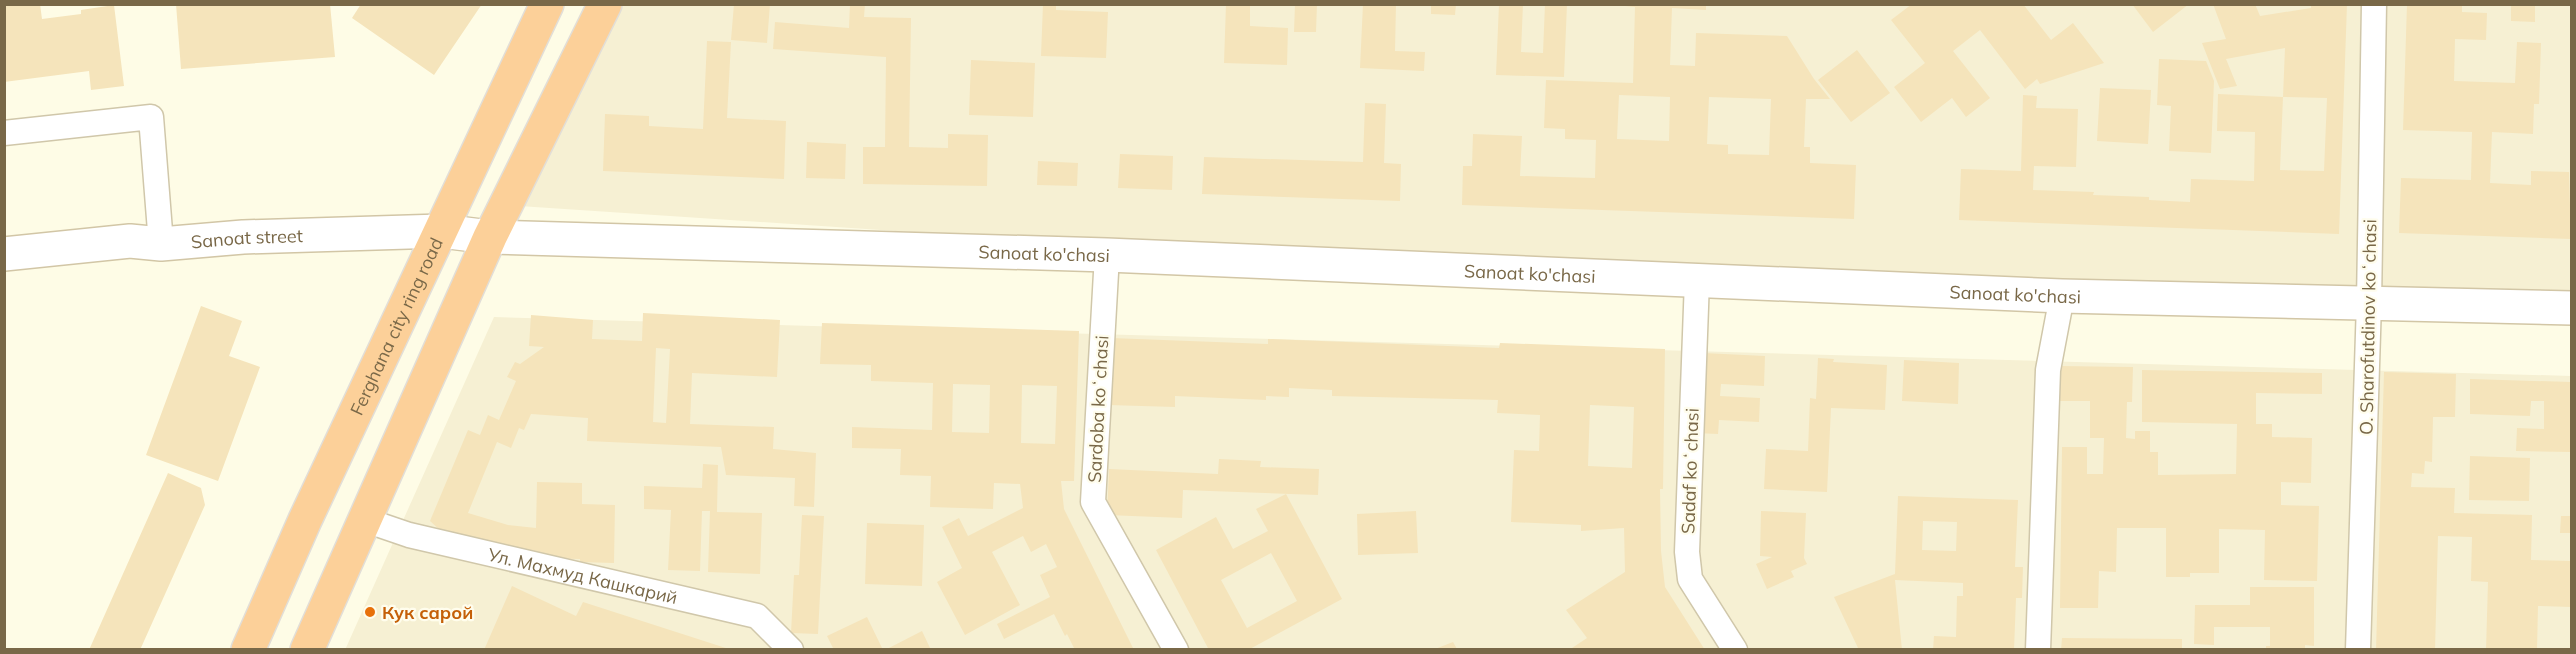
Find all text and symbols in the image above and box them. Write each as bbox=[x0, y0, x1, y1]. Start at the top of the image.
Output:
street label: O. Sharofutdinov koʻchasi bbox=[2355, 219, 2381, 435]
street label: Sanoat street bbox=[190, 224, 303, 253]
street label: Ferghana city ring road bbox=[344, 234, 447, 419]
street label: Sanoat ko'chasi bbox=[978, 240, 1110, 267]
street label: Sanoat ko'chasi bbox=[1464, 259, 1596, 287]
street label: Sanoat ko'chasi bbox=[1949, 280, 2081, 308]
street label: Sardoba koʻchasi bbox=[1083, 335, 1113, 483]
street label: Sadaf koʻchasi bbox=[1676, 408, 1704, 534]
street label: Ул. Махмуд Кашкарий bbox=[485, 542, 680, 609]
place label: Кук сарой bbox=[382, 601, 473, 624]
marker: Кук сарой bbox=[363, 605, 377, 619]

